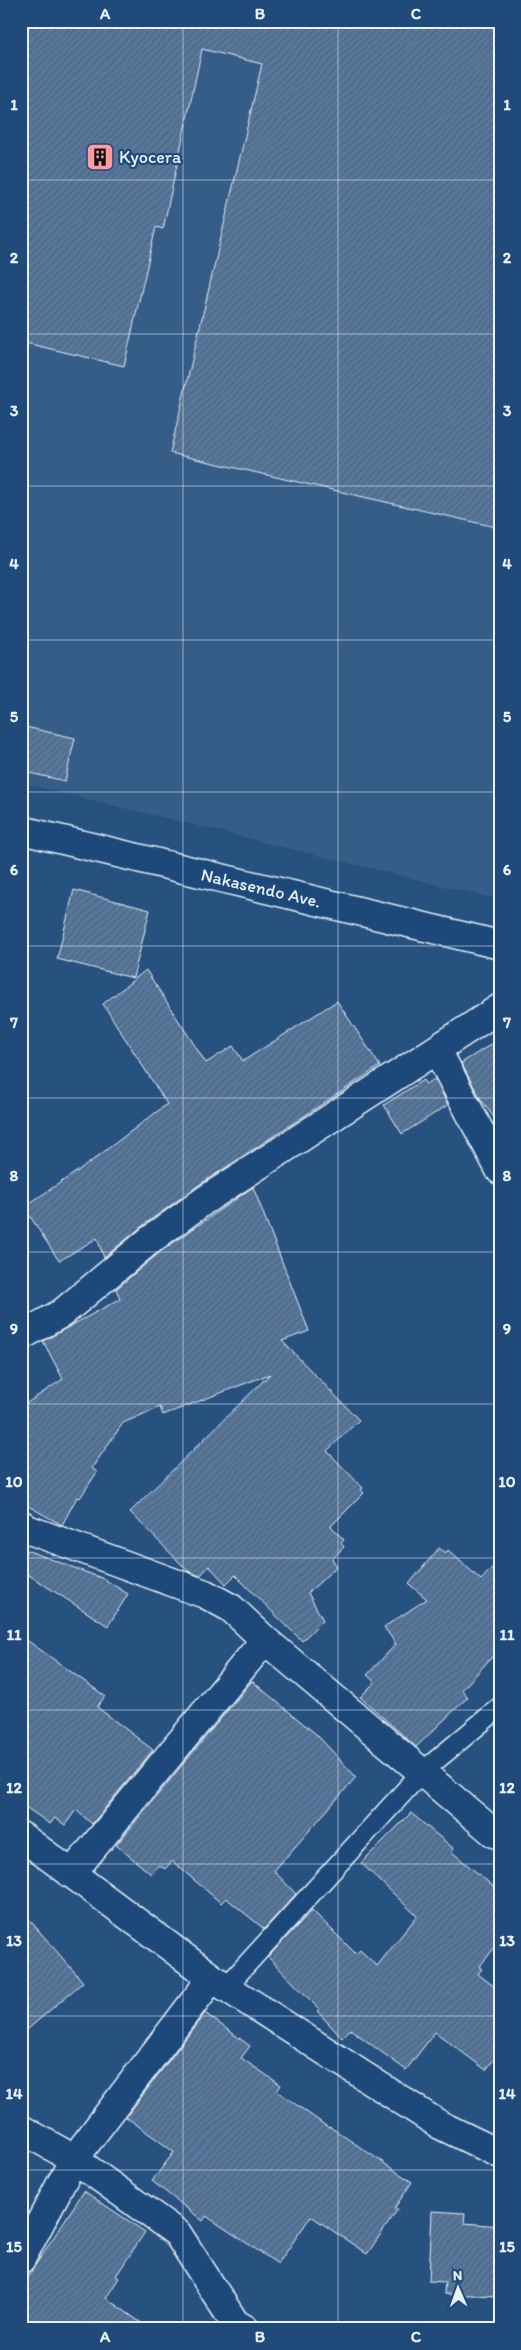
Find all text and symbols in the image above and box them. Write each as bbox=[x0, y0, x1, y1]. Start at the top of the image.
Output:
text: A bbox=[99, 4, 111, 23]
text: B bbox=[255, 4, 266, 23]
text: C bbox=[411, 4, 422, 23]
text: 1 bbox=[10, 95, 18, 114]
text: 1 bbox=[503, 95, 511, 114]
building icon: Kyocera bbox=[85, 142, 115, 172]
place label: Kyocera bbox=[119, 146, 182, 168]
text: 2 bbox=[10, 248, 19, 267]
text: 2 bbox=[503, 248, 512, 267]
text: 3 bbox=[10, 401, 19, 420]
text: 3 bbox=[503, 401, 512, 420]
text: 4 bbox=[9, 554, 19, 573]
text: 4 bbox=[502, 554, 512, 573]
text: 5 bbox=[10, 707, 19, 726]
text: 5 bbox=[503, 707, 512, 726]
text: 6 bbox=[10, 860, 19, 879]
text: 6 bbox=[503, 860, 512, 879]
street label: Nakasendo Ave. bbox=[199, 863, 323, 913]
text: 7 bbox=[9, 1013, 18, 1032]
text: 7 bbox=[502, 1013, 511, 1032]
text: 8 bbox=[10, 1166, 19, 1185]
text: 8 bbox=[503, 1166, 512, 1185]
text: 9 bbox=[10, 1319, 18, 1338]
text: 9 bbox=[503, 1319, 511, 1338]
text: 10 bbox=[5, 1472, 23, 1491]
text: 10 bbox=[498, 1472, 516, 1491]
text: 11 bbox=[7, 1625, 22, 1644]
text: 11 bbox=[500, 1625, 515, 1644]
text: 12 bbox=[6, 1778, 23, 1797]
text: 12 bbox=[499, 1778, 516, 1797]
text: 13 bbox=[6, 1931, 22, 1950]
text: 13 bbox=[499, 1931, 515, 1950]
text: 14 bbox=[5, 2084, 23, 2103]
text: 14 bbox=[498, 2084, 516, 2103]
text: 15 bbox=[6, 2237, 23, 2256]
text: 15 bbox=[499, 2237, 516, 2256]
north arrow bbox=[434, 2262, 484, 2312]
text: N bbox=[453, 2267, 463, 2284]
text: A bbox=[99, 2327, 111, 2346]
text: B bbox=[255, 2327, 266, 2346]
text: C bbox=[411, 2327, 422, 2346]

